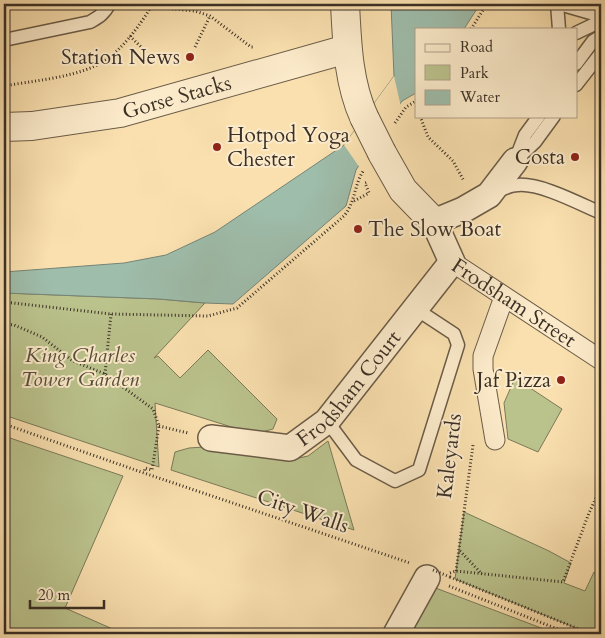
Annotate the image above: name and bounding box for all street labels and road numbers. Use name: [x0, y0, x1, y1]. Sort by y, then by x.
street label: Gorse Stacks: [119, 68, 235, 127]
street label: Frodsham Street: [446, 251, 582, 355]
street label: Frodsham Court: [291, 324, 408, 454]
street label: Kaleyards: [430, 412, 469, 500]
street label: City Walls: [253, 482, 353, 541]

